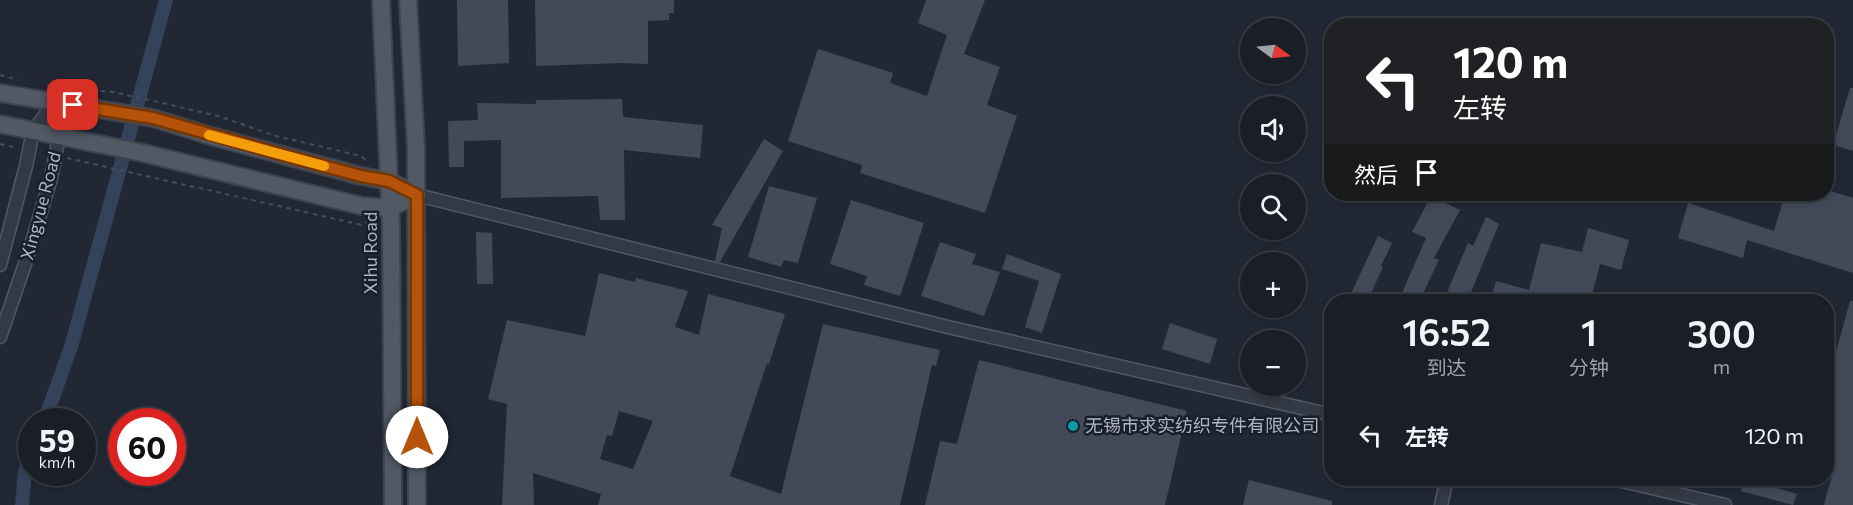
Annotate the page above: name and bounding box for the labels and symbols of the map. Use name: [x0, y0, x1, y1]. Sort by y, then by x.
north arrow: [1240, 18, 1306, 84]
pin: [47, 79, 98, 130]
street label: Xingyue Road: [15, 149, 65, 262]
street label: Xihu Road: [359, 212, 381, 294]
position arrow: [385, 405, 449, 469]
speed limit sign: 60: [108, 408, 186, 486]
place label: 无锡市求实纺织专件有限公司: [1085, 414, 1319, 436]
marker: 无锡市求实纺织专件有限公司: [1066, 419, 1080, 433]

